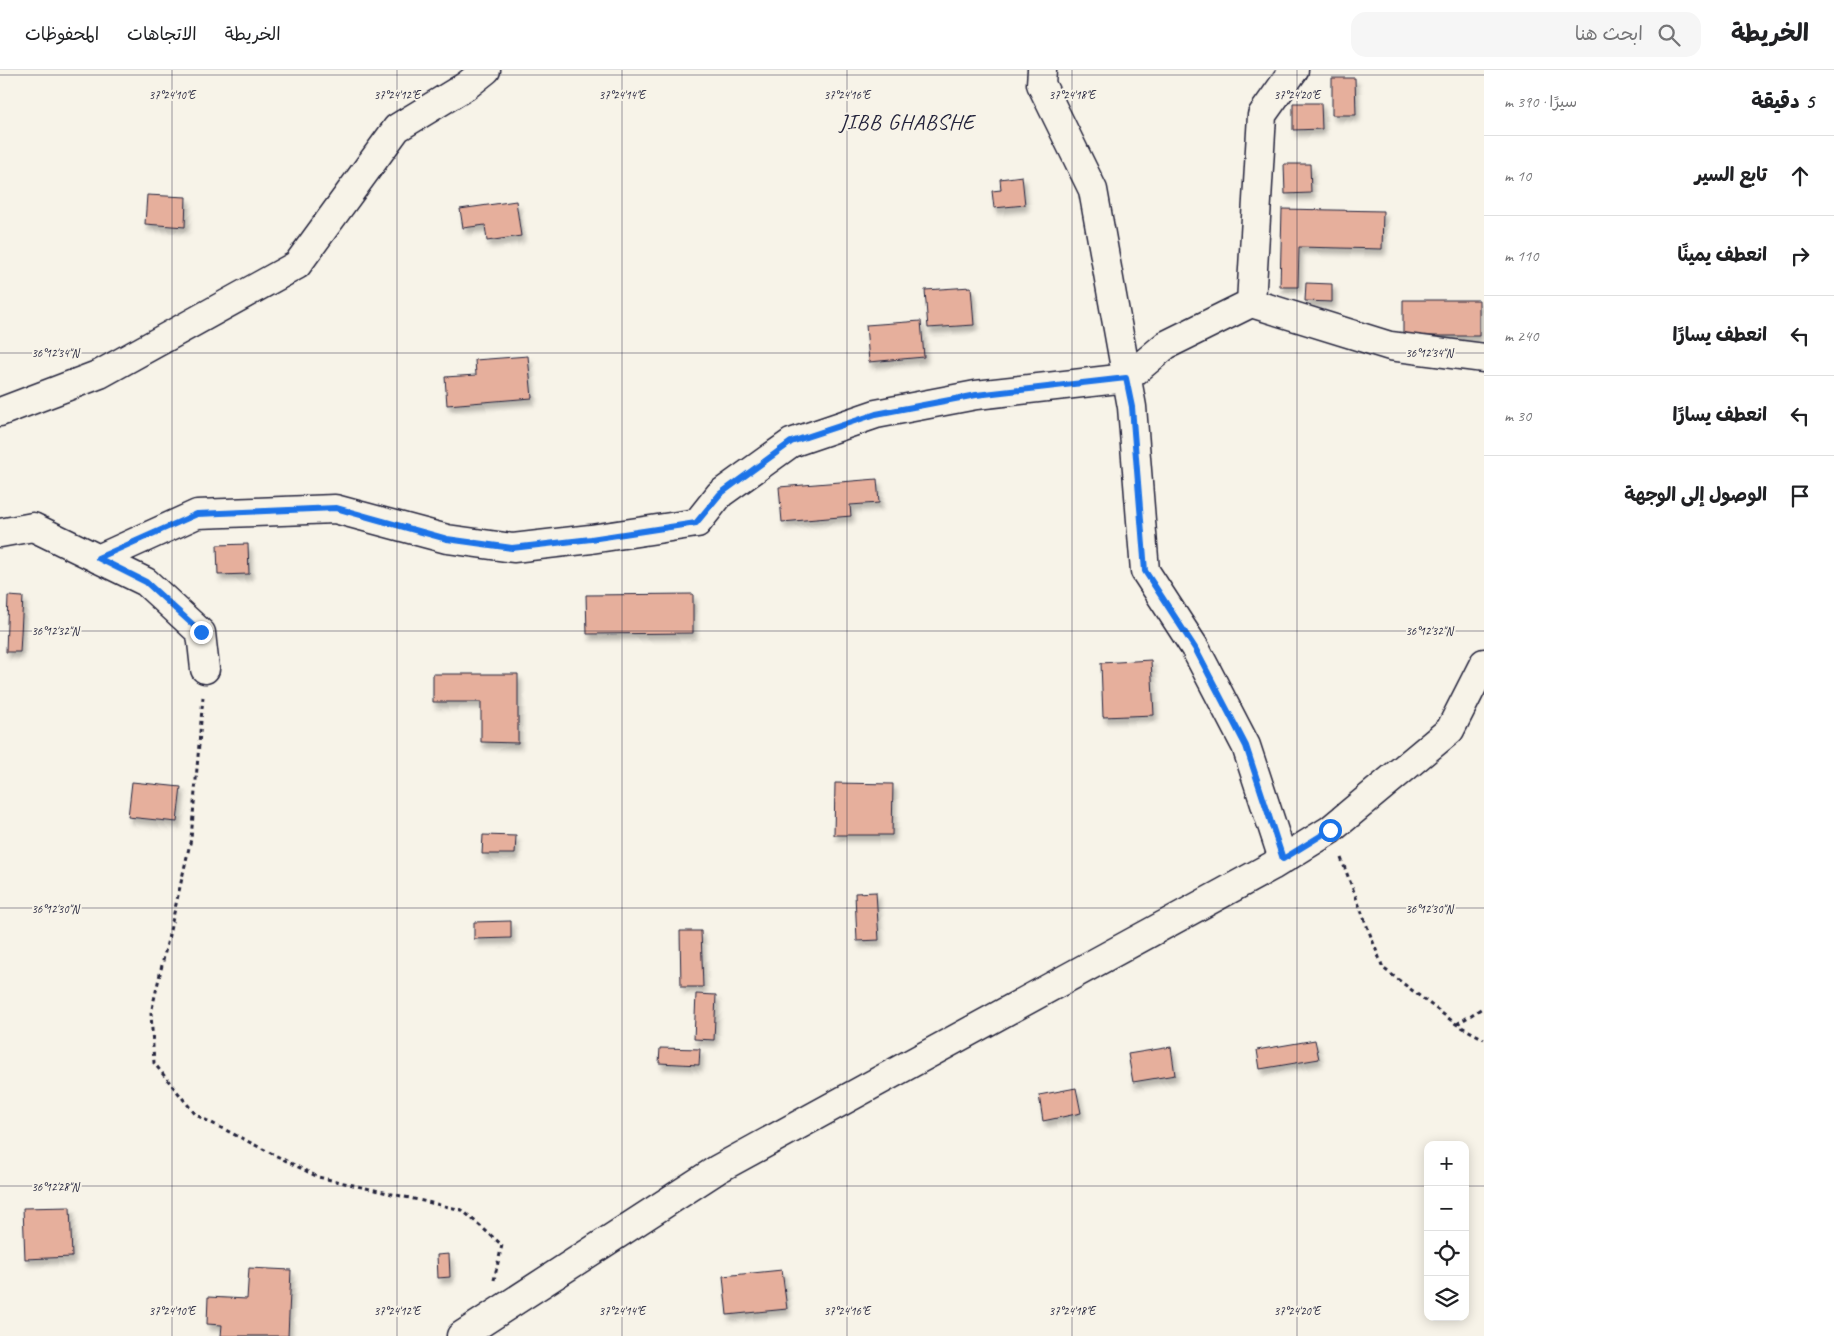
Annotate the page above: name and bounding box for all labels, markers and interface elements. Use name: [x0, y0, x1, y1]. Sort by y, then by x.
search box: [1351, 12, 1701, 57]
text: الخريطة: [1731, 18, 1809, 48]
icon: search: [1655, 21, 1683, 49]
text: ابحث هنا: [1575, 22, 1643, 46]
text: المحفوظات: [25, 23, 99, 45]
text: الاتجاهات: [127, 23, 197, 45]
text: الخريطة: [225, 23, 281, 45]
text: 37°24'10"E: [149, 87, 197, 103]
text: 37°24'12"E: [374, 87, 422, 103]
text: 37°24'14"E: [599, 87, 647, 103]
text: 37°24'16"E: [824, 87, 872, 103]
text: 37°24'18"E: [1049, 87, 1097, 103]
text: 37°24'20"E: [1274, 87, 1322, 103]
text: 5 دقيقة: [1751, 88, 1814, 114]
text: سيرًا · 390 m: [1504, 92, 1577, 112]
district label: JIBB GHABSHE: [838, 108, 977, 136]
icon: ahead: [1786, 162, 1814, 190]
text: تابع السير: [1695, 163, 1767, 187]
text: 10 m: [1504, 166, 1531, 186]
icon: right: [1786, 242, 1814, 270]
text: انعطف يمينًا: [1678, 243, 1767, 267]
text: 110 m: [1504, 246, 1538, 266]
icon: left: [1786, 322, 1814, 350]
text: انعطف يسارًا: [1673, 323, 1767, 347]
text: 240 m: [1504, 326, 1538, 346]
text: 36°12'34"N: [31, 345, 80, 361]
text: 36°12'34"N: [1405, 345, 1454, 361]
icon: left: [1786, 402, 1814, 430]
text: انعطف يسارًا: [1673, 403, 1767, 427]
text: 30 m: [1504, 406, 1531, 426]
icon: arrive: [1786, 482, 1814, 510]
text: الوصول إلى الوجهة: [1624, 483, 1767, 507]
route end: [190, 621, 213, 644]
text: 36°12'32"N: [31, 623, 80, 639]
text: 36°12'32"N: [1405, 623, 1454, 639]
route start: [1319, 819, 1342, 842]
text: 36°12'30"N: [31, 901, 80, 917]
text: 36°12'30"N: [1405, 901, 1454, 917]
map controls: [1424, 1141, 1469, 1321]
button: +: [1424, 1141, 1469, 1186]
text: 36°12'28"N: [31, 1179, 80, 1195]
button: −: [1424, 1186, 1469, 1231]
button: locate: [1424, 1231, 1469, 1276]
button: layers: [1424, 1276, 1469, 1321]
text: 37°24'10"E: [149, 1303, 197, 1319]
text: 37°24'12"E: [374, 1303, 422, 1319]
text: 37°24'14"E: [599, 1303, 647, 1319]
text: 37°24'16"E: [824, 1303, 872, 1319]
text: 37°24'18"E: [1049, 1303, 1097, 1319]
text: 37°24'20"E: [1274, 1303, 1322, 1319]

